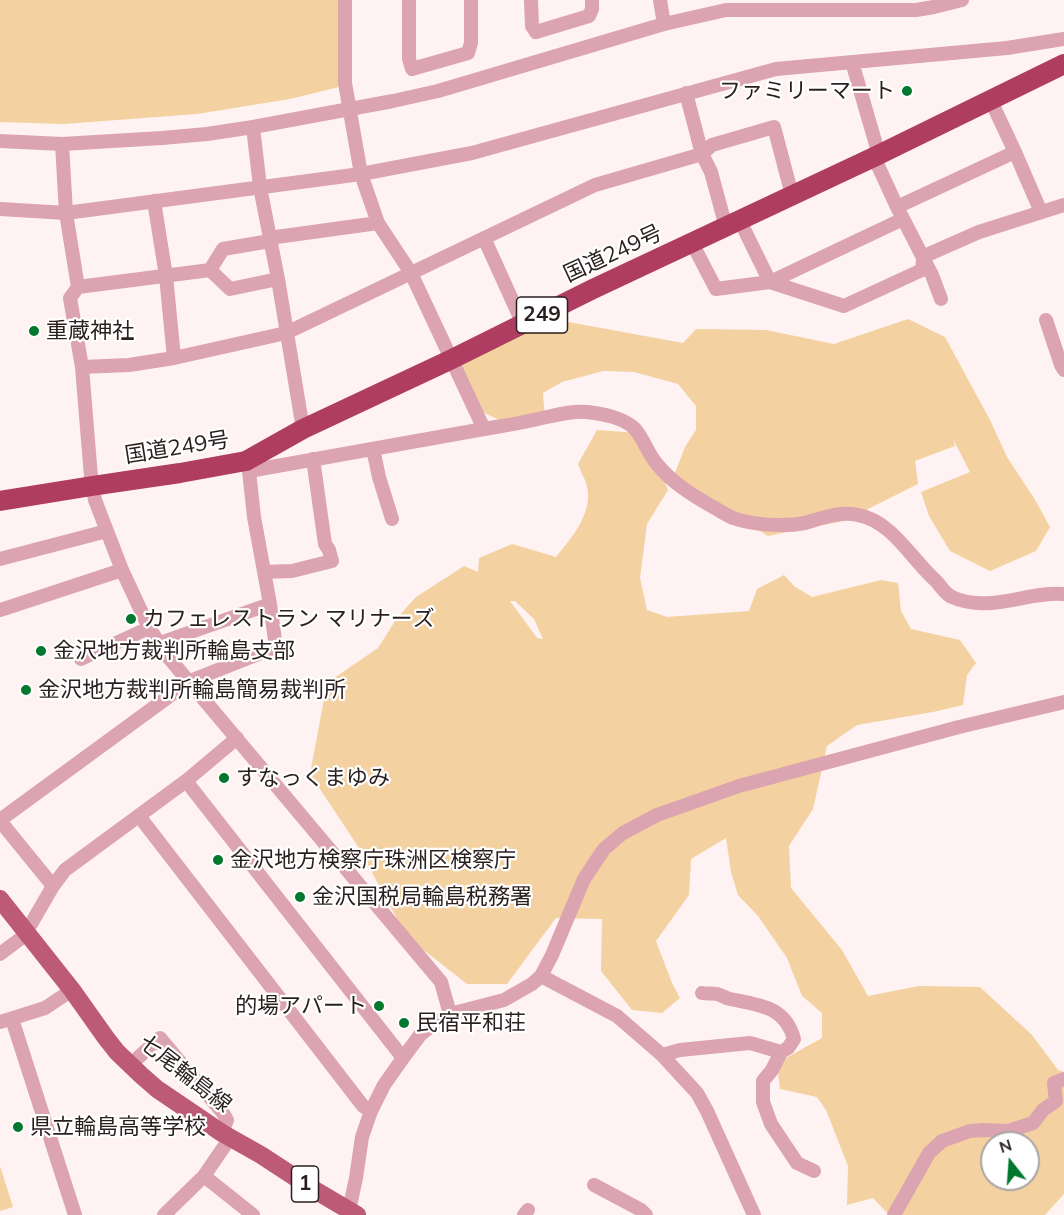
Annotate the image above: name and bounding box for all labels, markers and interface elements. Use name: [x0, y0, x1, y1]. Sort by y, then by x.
place label: ファミリーマート: [719, 78, 895, 104]
marker: ファミリーマート: [900, 84, 914, 98]
street label: 国道249号: [560, 220, 666, 288]
road number: 249: [516, 297, 568, 333]
place label: 重蔵神社: [46, 318, 134, 344]
marker: 重蔵神社: [27, 324, 41, 338]
street label: 国道249号: [123, 427, 231, 469]
place label: カフェレストラン マリナーズ: [143, 606, 435, 632]
marker: カフェレストラン マリナーズ: [124, 612, 138, 626]
place label: 金沢地方裁判所輪島支部: [53, 638, 295, 664]
marker: 金沢地方裁判所輪島支部: [34, 644, 48, 658]
place label: 金沢地方裁判所輪島簡易裁判所: [38, 677, 346, 703]
marker: 金沢地方裁判所輪島簡易裁判所: [19, 683, 33, 697]
place label: すなっくまゆみ: [236, 765, 390, 791]
marker: すなっくまゆみ: [217, 771, 231, 785]
place label: 金沢地方検察庁珠洲区検察庁: [230, 847, 516, 873]
marker: 金沢地方検察庁珠洲区検察庁: [211, 853, 225, 867]
place label: 金沢国税局輪島税務署: [312, 884, 532, 910]
marker: 金沢国税局輪島税務署: [293, 890, 307, 904]
place label: 的場アパート: [235, 993, 367, 1019]
marker: 的場アパート: [372, 999, 386, 1013]
place label: 民宿平和荘: [416, 1010, 526, 1036]
marker: 民宿平和荘: [397, 1016, 411, 1030]
street label: 七尾輪島線: [134, 1030, 236, 1118]
place label: 県立輪島高等学校: [30, 1114, 206, 1140]
marker: 県立輪島高等学校: [11, 1120, 25, 1134]
north arrow: [980, 1131, 1040, 1191]
text: N: [997, 1134, 1014, 1157]
road number: 1: [292, 1166, 318, 1202]

